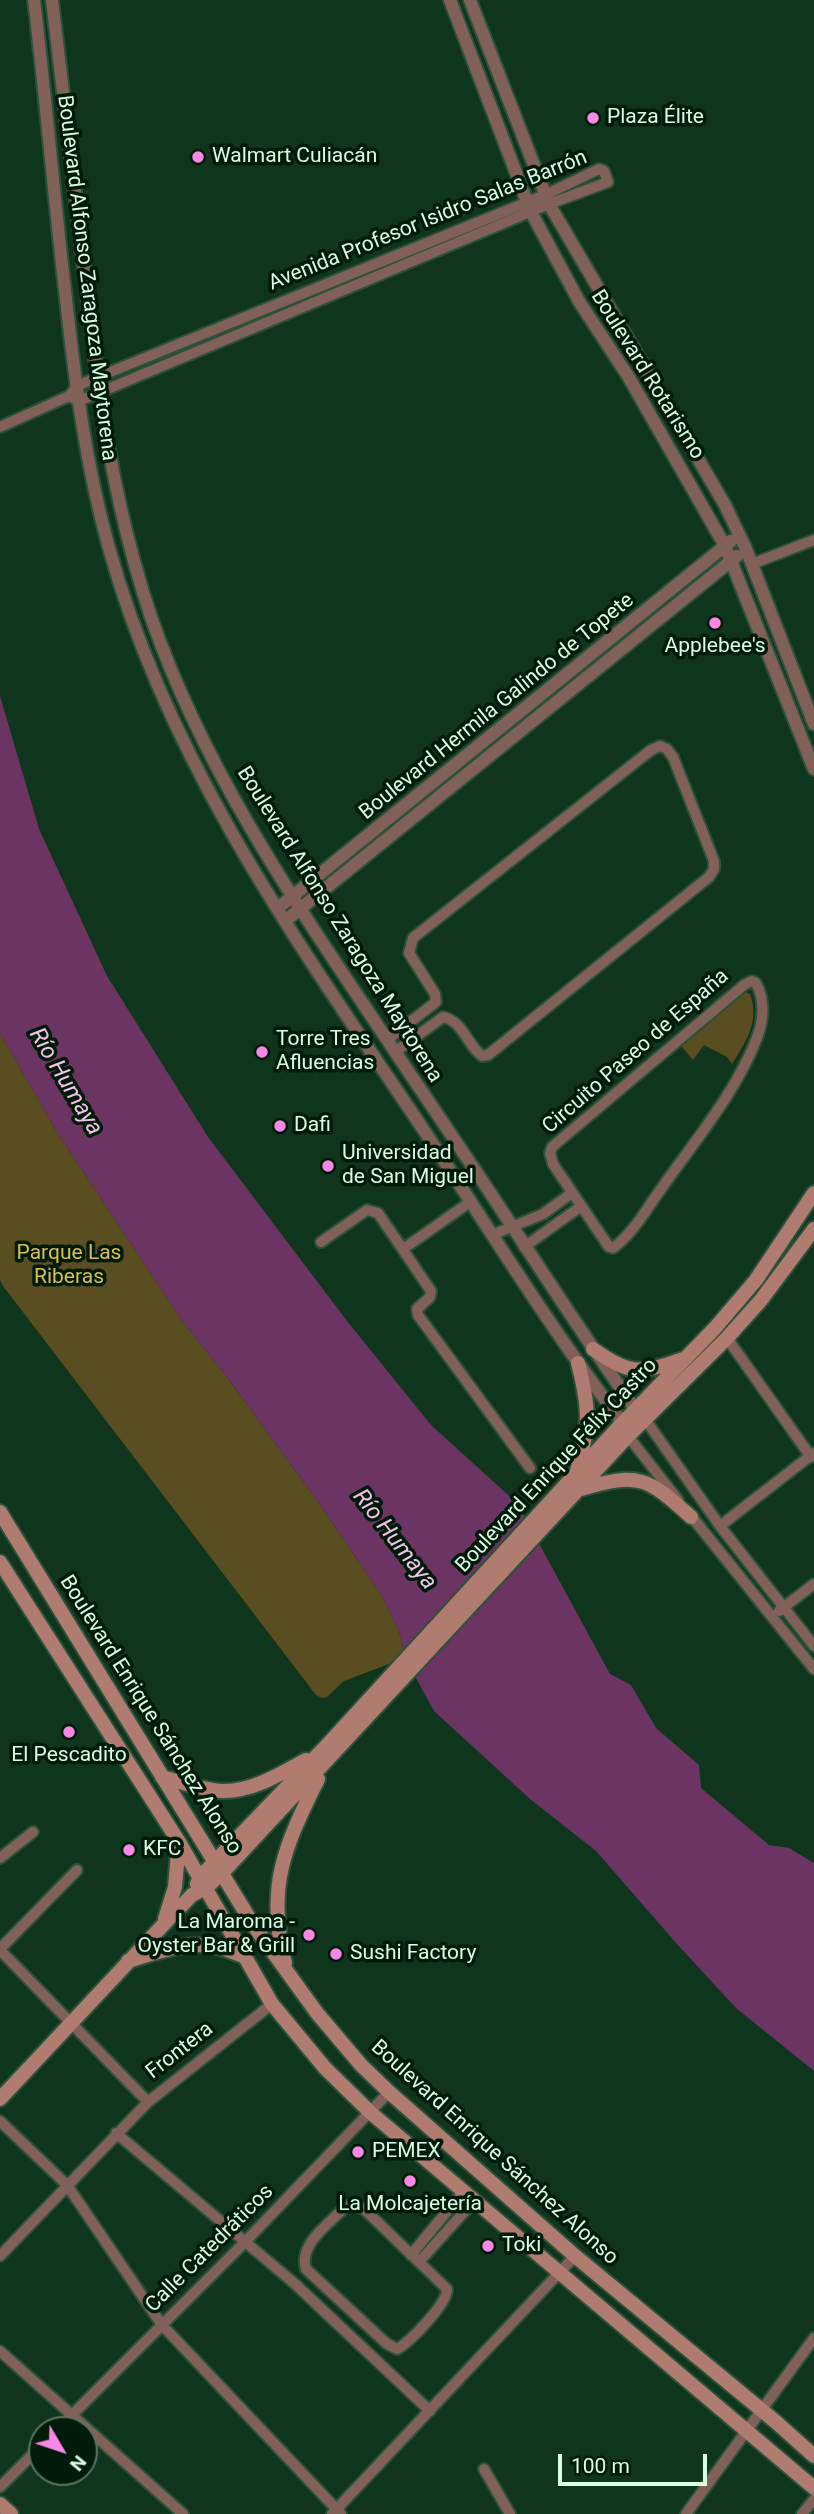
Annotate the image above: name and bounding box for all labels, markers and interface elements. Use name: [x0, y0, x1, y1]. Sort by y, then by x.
street label: Boulevard Alfonso Zaragoza Maytorena: [51, 94, 121, 462]
place label: Plaza Élite: [607, 105, 704, 131]
marker: Plaza Élite: [585, 110, 601, 126]
place label: Walmart Culiacán: [212, 144, 377, 170]
street label: Avenida Profesor Isidro Salas Barrón: [265, 145, 591, 297]
marker: Walmart Culiacán: [190, 149, 206, 165]
street label: Boulevard Rotarismo: [585, 286, 709, 464]
street label: Boulevard Hermila Galindo de Topete: [355, 588, 639, 826]
marker: Applebee's: [707, 615, 723, 631]
place label: Applebee's: [664, 634, 766, 660]
street label: Boulevard Alfonso Zaragoza Maytorena: [231, 762, 447, 1088]
street label: Circuito Paseo de España: [538, 964, 734, 1140]
water label: Río Humaya: [22, 1023, 108, 1141]
place label: Torre Tres Afluencias: [276, 1027, 374, 1077]
marker: Torre Tres Afluencias: [254, 1044, 270, 1060]
place label: Dafi: [294, 1113, 331, 1139]
marker: Dafi: [272, 1118, 288, 1134]
place label: Universidad de San Miguel: [342, 1141, 474, 1191]
marker: Universidad de San Miguel: [320, 1158, 336, 1174]
park label: Parque Las Riberas: [17, 1241, 121, 1291]
street label: Boulevard Enrique Félix Castro: [451, 1354, 663, 1578]
water label: Río Humaya: [346, 1484, 442, 1596]
street label: Boulevard Enrique Sánchez Alonso: [54, 1571, 246, 1859]
marker: El Pescadito: [61, 1724, 77, 1740]
place label: El Pescadito: [11, 1743, 127, 1769]
place label: KFC: [143, 1837, 181, 1863]
marker: KFC: [121, 1842, 137, 1858]
place label: La Maroma - Oyster Bar & Grill: [138, 1910, 295, 1960]
marker: La Maroma - Oyster Bar & Grill: [301, 1927, 317, 1943]
place label: Sushi Factory: [350, 1941, 476, 1967]
marker: Sushi Factory: [328, 1946, 344, 1962]
street label: Frontera: [142, 2017, 218, 2085]
street label: Boulevard Enrique Sánchez Alonso: [365, 2035, 623, 2271]
place label: PEMEX: [372, 2139, 441, 2165]
marker: PEMEX: [350, 2144, 366, 2160]
marker: La Molcajetería: [402, 2173, 418, 2189]
street label: Calle Catedráticos: [141, 2180, 279, 2318]
place label: La Molcajetería: [338, 2192, 482, 2218]
place label: Toki: [502, 2233, 541, 2259]
marker: Toki: [480, 2238, 496, 2254]
north arrow: [28, 2416, 98, 2486]
scale bar: [562, 2440, 711, 2484]
text: N: [65, 2451, 91, 2476]
text: 100 m: [571, 2454, 630, 2478]

